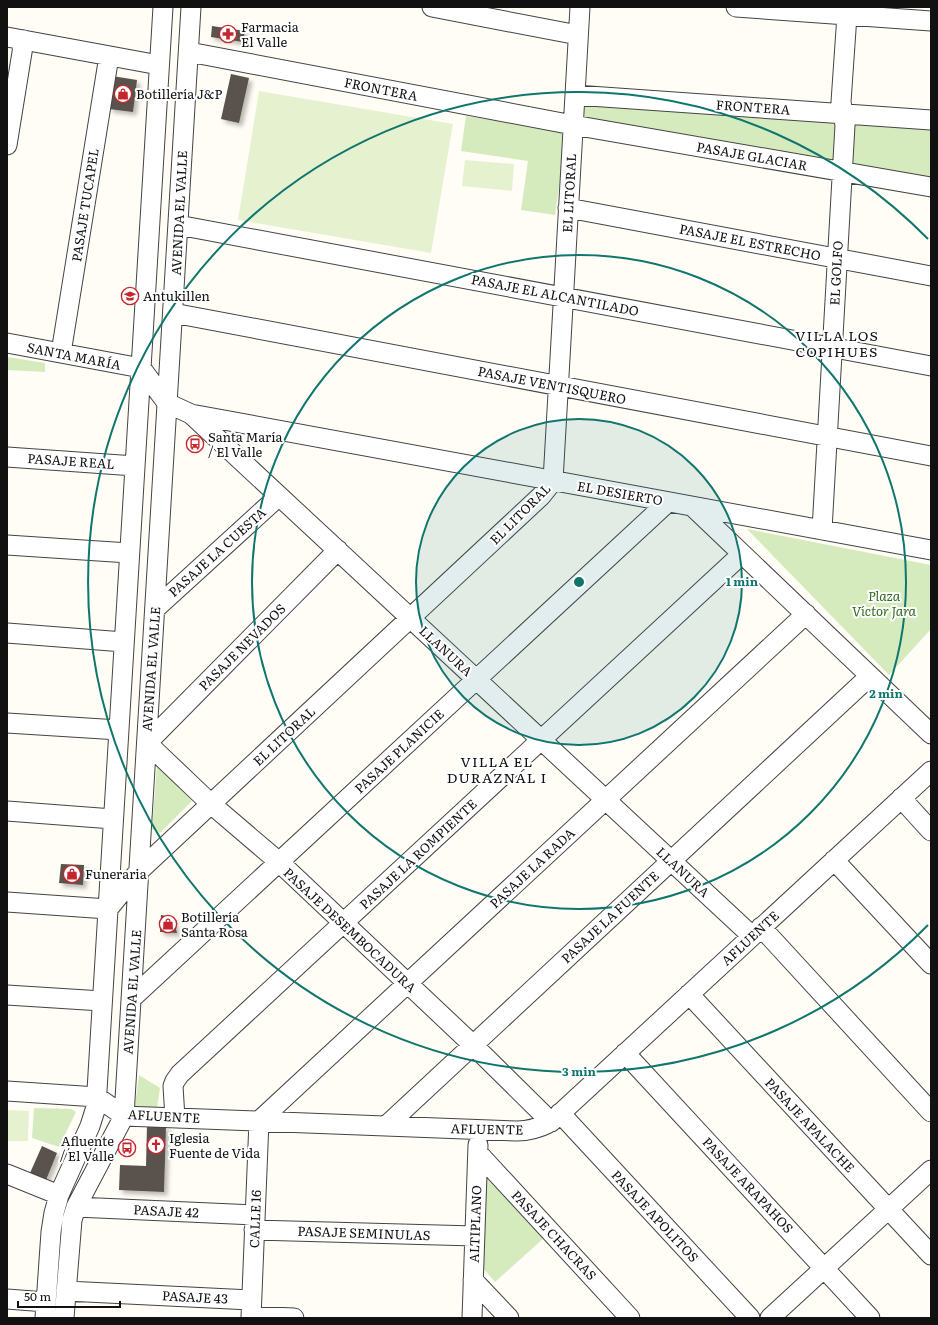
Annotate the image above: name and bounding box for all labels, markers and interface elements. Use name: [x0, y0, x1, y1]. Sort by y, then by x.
place label: Farmacia El Valle: [241, 17, 299, 51]
pharmacy icon: Farmacia El Valle: [218, 24, 238, 44]
street label: FRONTERA: [343, 72, 420, 105]
shop icon: Botillería J&P: [113, 84, 133, 104]
place label: Botillería J&P: [136, 84, 222, 103]
street label: FRONTERA: [715, 94, 791, 119]
street label: PASAJE GLACIAR: [695, 136, 810, 175]
street label: PASAJE TUCAPEL: [66, 147, 103, 263]
street label: AVENIDA EL VALLE: [166, 150, 191, 276]
street label: EL LITORAL: [557, 153, 580, 233]
street label: PASAJE EL ESTRECHO: [678, 218, 823, 265]
street label: EL GOLFO: [824, 240, 847, 306]
street label: PASAJE EL ALCANTILADO: [470, 269, 641, 320]
school or university icon: Antukillen: [120, 286, 140, 306]
place label: Antukillen: [143, 286, 210, 305]
district label: VILLA LOS COPIHUES: [795, 325, 879, 361]
street label: SANTA MARÍA: [26, 337, 123, 374]
street label: PASAJE VENTISQUERO: [476, 361, 628, 408]
place label: Santa María / El Valle: [208, 427, 283, 461]
bus stop icon: Santa María / El Valle: [185, 434, 205, 454]
street label: PASAJE REAL: [27, 448, 115, 473]
street label: EL DESIERTO: [576, 476, 664, 509]
street label: EL LITORAL: [485, 479, 554, 548]
street label: PASAJE LA CUESTA: [164, 502, 270, 601]
text: 1 min: [726, 572, 759, 590]
centre of rings: [572, 575, 586, 589]
park label: Plaza Víctor Jara: [852, 586, 917, 620]
street label: PASAJE NEVADOS: [194, 599, 290, 694]
street label: AVENIDA EL VALLE: [137, 606, 164, 732]
street label: LLANURA: [416, 621, 477, 681]
text: 2 min: [869, 684, 903, 702]
street label: EL LITORAL: [248, 702, 319, 770]
street label: PASAJE PLANICIE: [350, 704, 448, 797]
district label: VILLA EL DURAZNAL I: [447, 751, 547, 787]
street label: PASAJE LA ROMPIENTE: [355, 794, 480, 913]
street label: PASAJE LA RADA: [485, 823, 579, 912]
street label: LLANURA: [653, 842, 714, 902]
street label: PASAJE DESEMBOCADURA: [280, 863, 421, 997]
shop icon: Funeraria: [62, 864, 82, 884]
place label: Funeraria: [85, 864, 147, 883]
street label: PASAJE LA FUENTE: [556, 866, 663, 967]
street label: AFLUENTE: [717, 906, 783, 969]
place label: Botillería Santa Rosa: [181, 907, 248, 941]
shop icon: Botillería Santa Rosa: [158, 914, 178, 934]
street label: AVENIDA EL VALLE: [118, 929, 145, 1055]
text: 3 min: [562, 1062, 597, 1080]
street label: PASAJE APALACHE: [761, 1073, 860, 1176]
street label: AFLUENTE: [127, 1104, 201, 1127]
street label: AFLUENTE: [450, 1118, 524, 1139]
place label: Iglesia Fuente de Vida: [169, 1128, 260, 1162]
place label: Afluente / El Valle: [60, 1131, 114, 1165]
street label: PASAJE ARAPAHOS: [699, 1132, 798, 1237]
church icon: Iglesia Fuente de Vida: [146, 1135, 166, 1155]
bus stop icon: Afluente / El Valle: [117, 1138, 137, 1158]
street label: PASAJE APOLITOS: [608, 1165, 703, 1266]
street label: ALTIPLANO: [464, 1185, 485, 1263]
street label: PASAJE CHACRAS: [508, 1185, 601, 1284]
street label: CALLE 16: [244, 1190, 265, 1248]
street label: PASAJE 42: [133, 1199, 200, 1222]
street label: PASAJE SEMINULAS: [297, 1221, 431, 1244]
scale bar: [18, 1283, 120, 1309]
street label: PASAJE 43: [162, 1285, 228, 1308]
text: 50 m: [24, 1287, 51, 1305]

